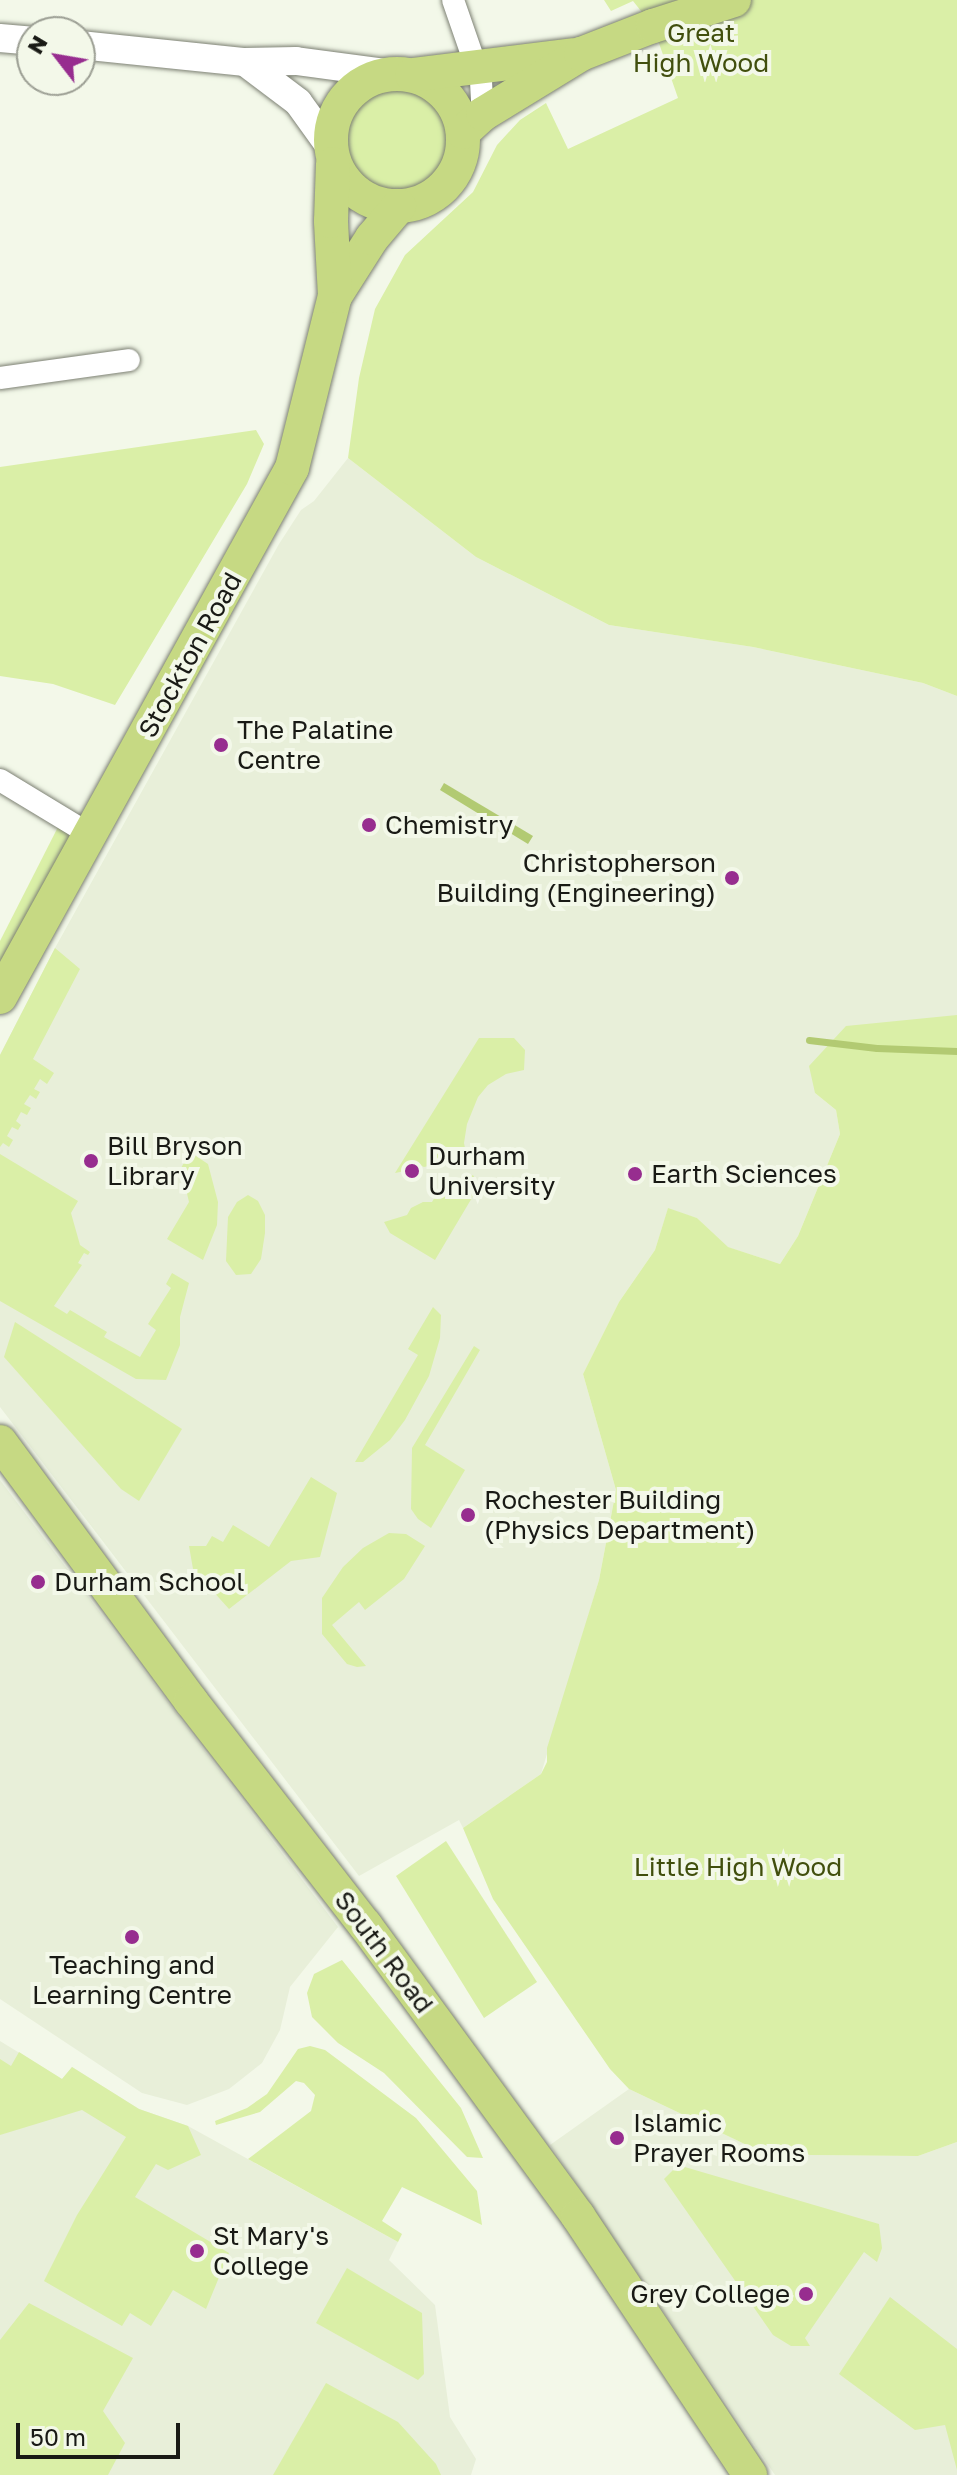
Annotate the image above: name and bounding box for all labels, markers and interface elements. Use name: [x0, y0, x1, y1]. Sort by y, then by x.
north arrow: [16, 16, 96, 96]
park label: Great High Wood: [633, 17, 769, 78]
text: N: [21, 30, 53, 59]
street label: Stockton Road: [132, 567, 248, 743]
place label: The Palatine Centre: [237, 714, 393, 776]
marker: The Palatine Centre: [212, 736, 230, 754]
place label: Chemistry: [385, 809, 513, 841]
marker: Chemistry: [360, 816, 378, 834]
place label: Christopherson Building (Engineering): [437, 847, 716, 908]
marker: Christopherson Building (Engineering): [723, 869, 741, 887]
place label: Bill Bryson Library: [107, 1130, 243, 1192]
place label: Durham University: [428, 1140, 555, 1202]
marker: Bill Bryson Library: [82, 1152, 100, 1170]
place label: Earth Sciences: [651, 1158, 837, 1190]
marker: Durham University: [403, 1162, 421, 1180]
marker: Earth Sciences: [626, 1165, 644, 1183]
place label: Rochester Building (Physics Department): [484, 1484, 755, 1546]
marker: Rochester Building (Physics Department): [459, 1506, 477, 1524]
place label: Durham School: [54, 1566, 245, 1598]
marker: Durham School: [29, 1573, 47, 1591]
park label: Little High Wood: [634, 1851, 842, 1883]
street label: South Road: [328, 1885, 440, 2019]
marker: Teaching and Learning Centre: [123, 1928, 141, 1946]
place label: Teaching and Learning Centre: [32, 1949, 232, 2010]
place label: Islamic Prayer Rooms: [633, 2107, 805, 2168]
marker: Islamic Prayer Rooms: [608, 2129, 626, 2147]
place label: St Mary's College: [213, 2220, 329, 2282]
marker: St Mary's College: [188, 2242, 206, 2260]
place label: Grey College: [630, 2278, 790, 2310]
marker: Grey College: [797, 2285, 815, 2303]
scale bar: [20, 2407, 184, 2457]
text: 50 m: [30, 2422, 86, 2451]

